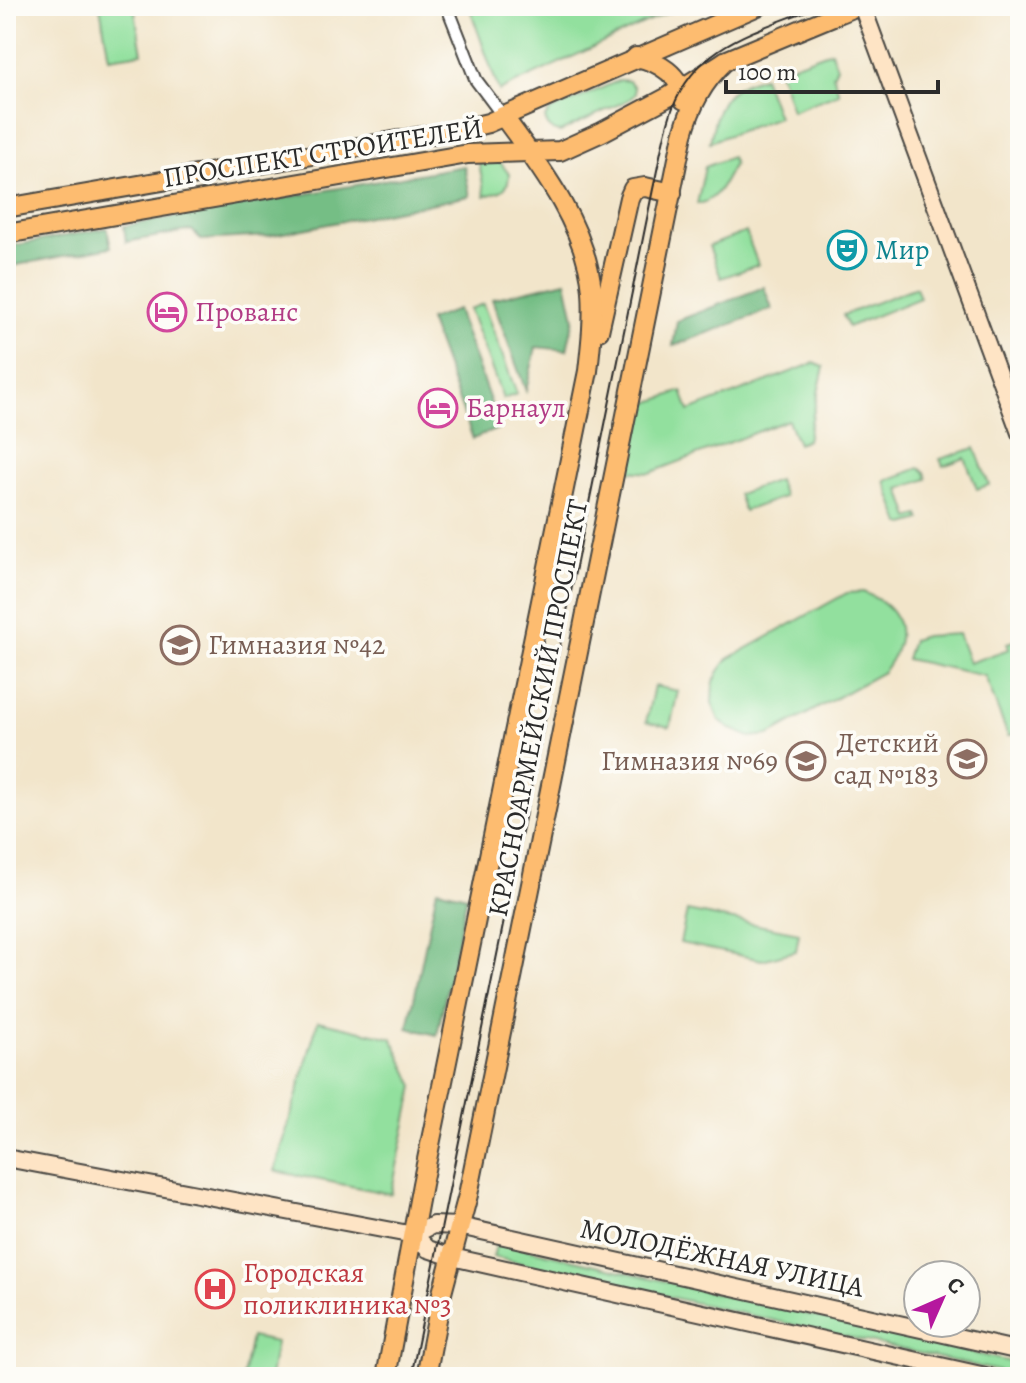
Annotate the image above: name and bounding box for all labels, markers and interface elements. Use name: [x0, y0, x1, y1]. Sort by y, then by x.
scale bar: [726, 44, 938, 94]
text: 100 m: [738, 56, 797, 88]
street label: ПРОСПЕКТ СТРОИТЕЛЕЙ: [160, 109, 486, 197]
theatre icon: Мир: [826, 229, 868, 271]
place label: Мир: [875, 231, 930, 269]
hotel icon: Прованс: [146, 291, 188, 333]
place label: Прованс: [195, 293, 298, 331]
hotel icon: Барнаул: [417, 387, 459, 429]
place label: Барнаул: [466, 389, 566, 427]
street label: КРАСНОАРМЕЙСКИЙ ПРОСПЕКТ: [479, 496, 597, 920]
school or university icon: Гимназия №42: [159, 624, 201, 666]
place label: Гимназия №42: [208, 626, 385, 664]
place label: Детский сад №183: [833, 724, 939, 794]
school or university icon: Детский сад №183: [946, 738, 988, 780]
school or university icon: Гимназия №69: [785, 740, 827, 782]
place label: Гимназия №69: [601, 742, 778, 780]
street label: МОЛОДЁЖНАЯ УЛИЦА: [577, 1209, 868, 1307]
place label: Городская поликлиника №3: [243, 1254, 452, 1324]
north arrow: [902, 1259, 982, 1339]
hospital icon: Городская поликлиника №3: [194, 1268, 236, 1310]
text: С: [940, 1270, 971, 1301]

